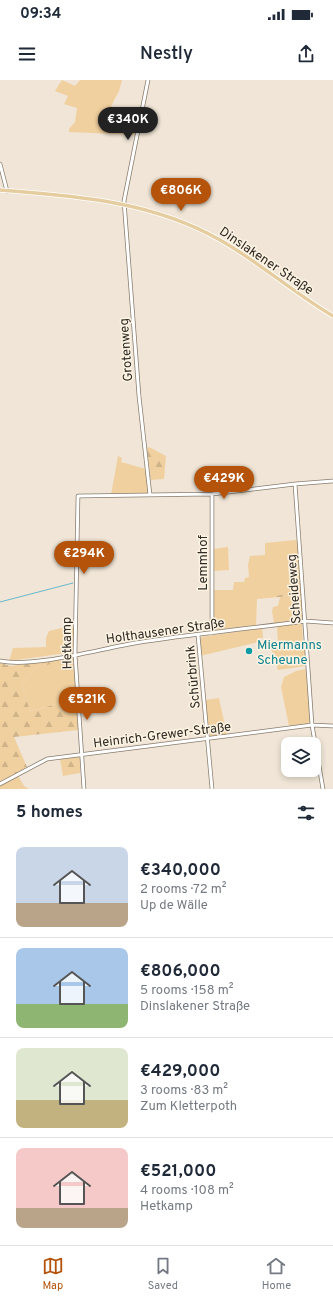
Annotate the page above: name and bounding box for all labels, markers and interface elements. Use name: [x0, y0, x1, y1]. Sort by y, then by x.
text: 09:34: [20, 5, 61, 24]
icon: menu: [16, 43, 38, 65]
text: Nestly: [140, 43, 193, 66]
icon: share: [295, 43, 317, 65]
pin: €340K: [100, 107, 156, 141]
text: €340K: [107, 112, 149, 128]
pin: €806K: [153, 178, 209, 212]
text: €806K: [160, 183, 202, 199]
street label: Dinslakener Straße: [216, 224, 316, 299]
street label: Grotenweg: [117, 318, 137, 382]
pin: €429K: [196, 466, 252, 500]
text: €429K: [203, 471, 245, 487]
street label: Lemmhof: [196, 535, 212, 591]
pin: €294K: [56, 541, 112, 575]
text: €294K: [63, 546, 105, 562]
street label: Scheideweg: [285, 554, 305, 624]
street label: Hetkamp: [60, 616, 76, 669]
street label: Holthausener Straße: [105, 616, 226, 648]
place label: Miermanns Scheune: [257, 638, 322, 669]
street label: Schürbrink: [183, 644, 205, 709]
marker: Miermanns Scheune: [244, 646, 254, 656]
pin: €521K: [59, 687, 115, 721]
text: €521K: [68, 692, 106, 708]
street label: Heinrich-Grewer-Straße: [92, 720, 232, 752]
map controls: [281, 737, 321, 777]
button: layers: [281, 737, 321, 777]
text: 5 homes: [16, 802, 83, 824]
icon: filters: [295, 802, 317, 824]
text: €340,000: [140, 860, 221, 882]
icon: home: [48, 863, 96, 911]
text: 2 rooms · 72 m²: [140, 882, 226, 898]
text: Up de Wälle: [140, 898, 208, 914]
text: €806,000: [140, 961, 221, 983]
icon: home: [48, 964, 96, 1012]
text: 5 rooms · 158 m²: [140, 983, 233, 999]
text: Dinslakener Straße: [140, 999, 250, 1015]
text: €429,000: [140, 1061, 220, 1083]
icon: home: [48, 1064, 96, 1112]
text: 3 rooms · 83 m²: [140, 1083, 228, 1099]
text: Zum Kletterpoth: [140, 1099, 237, 1115]
text: €521,000: [140, 1161, 216, 1183]
icon: home: [48, 1164, 96, 1212]
text: 4 rooms · 108 m²: [140, 1183, 234, 1199]
text: Hetkamp: [140, 1199, 193, 1215]
tab: Map: [42, 1255, 64, 1293]
tab: Saved: [148, 1255, 178, 1293]
tab: Home: [262, 1255, 291, 1293]

